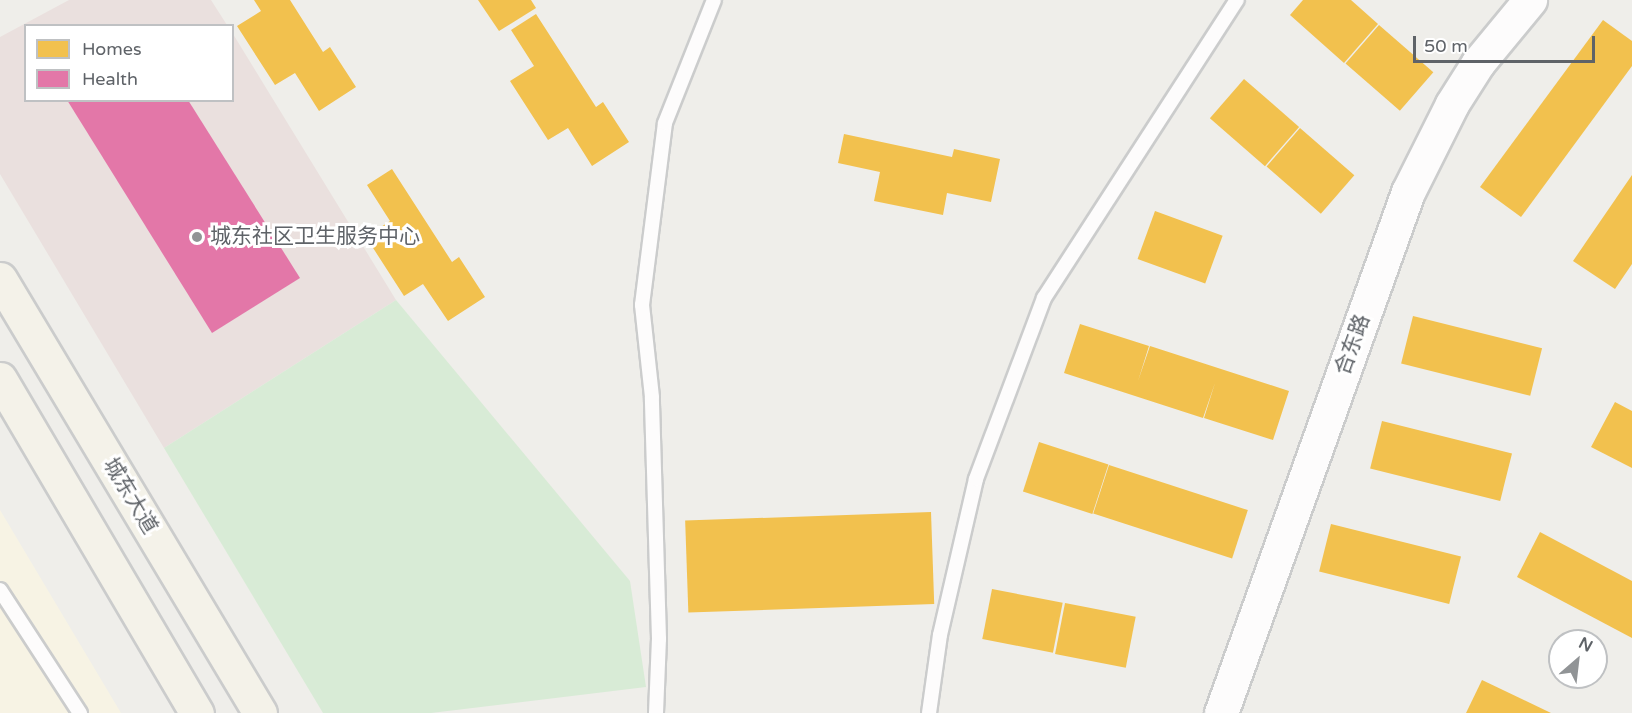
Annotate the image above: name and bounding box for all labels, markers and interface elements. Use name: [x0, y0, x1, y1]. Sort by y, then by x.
legend: [24, 24, 234, 102]
scale bar: [1416, 24, 1598, 62]
text: 50 m: [1424, 35, 1468, 57]
text: Homes: [82, 38, 142, 60]
text: Health: [82, 68, 138, 90]
place label: 城东社区卫生服务中心: [210, 224, 420, 250]
marker: 城东社区卫生服务中心: [188, 228, 206, 246]
street label: 合东路: [1330, 311, 1376, 379]
street label: 城东大道: [98, 454, 162, 538]
north arrow: [1548, 629, 1608, 689]
text: N: [1575, 633, 1596, 657]

